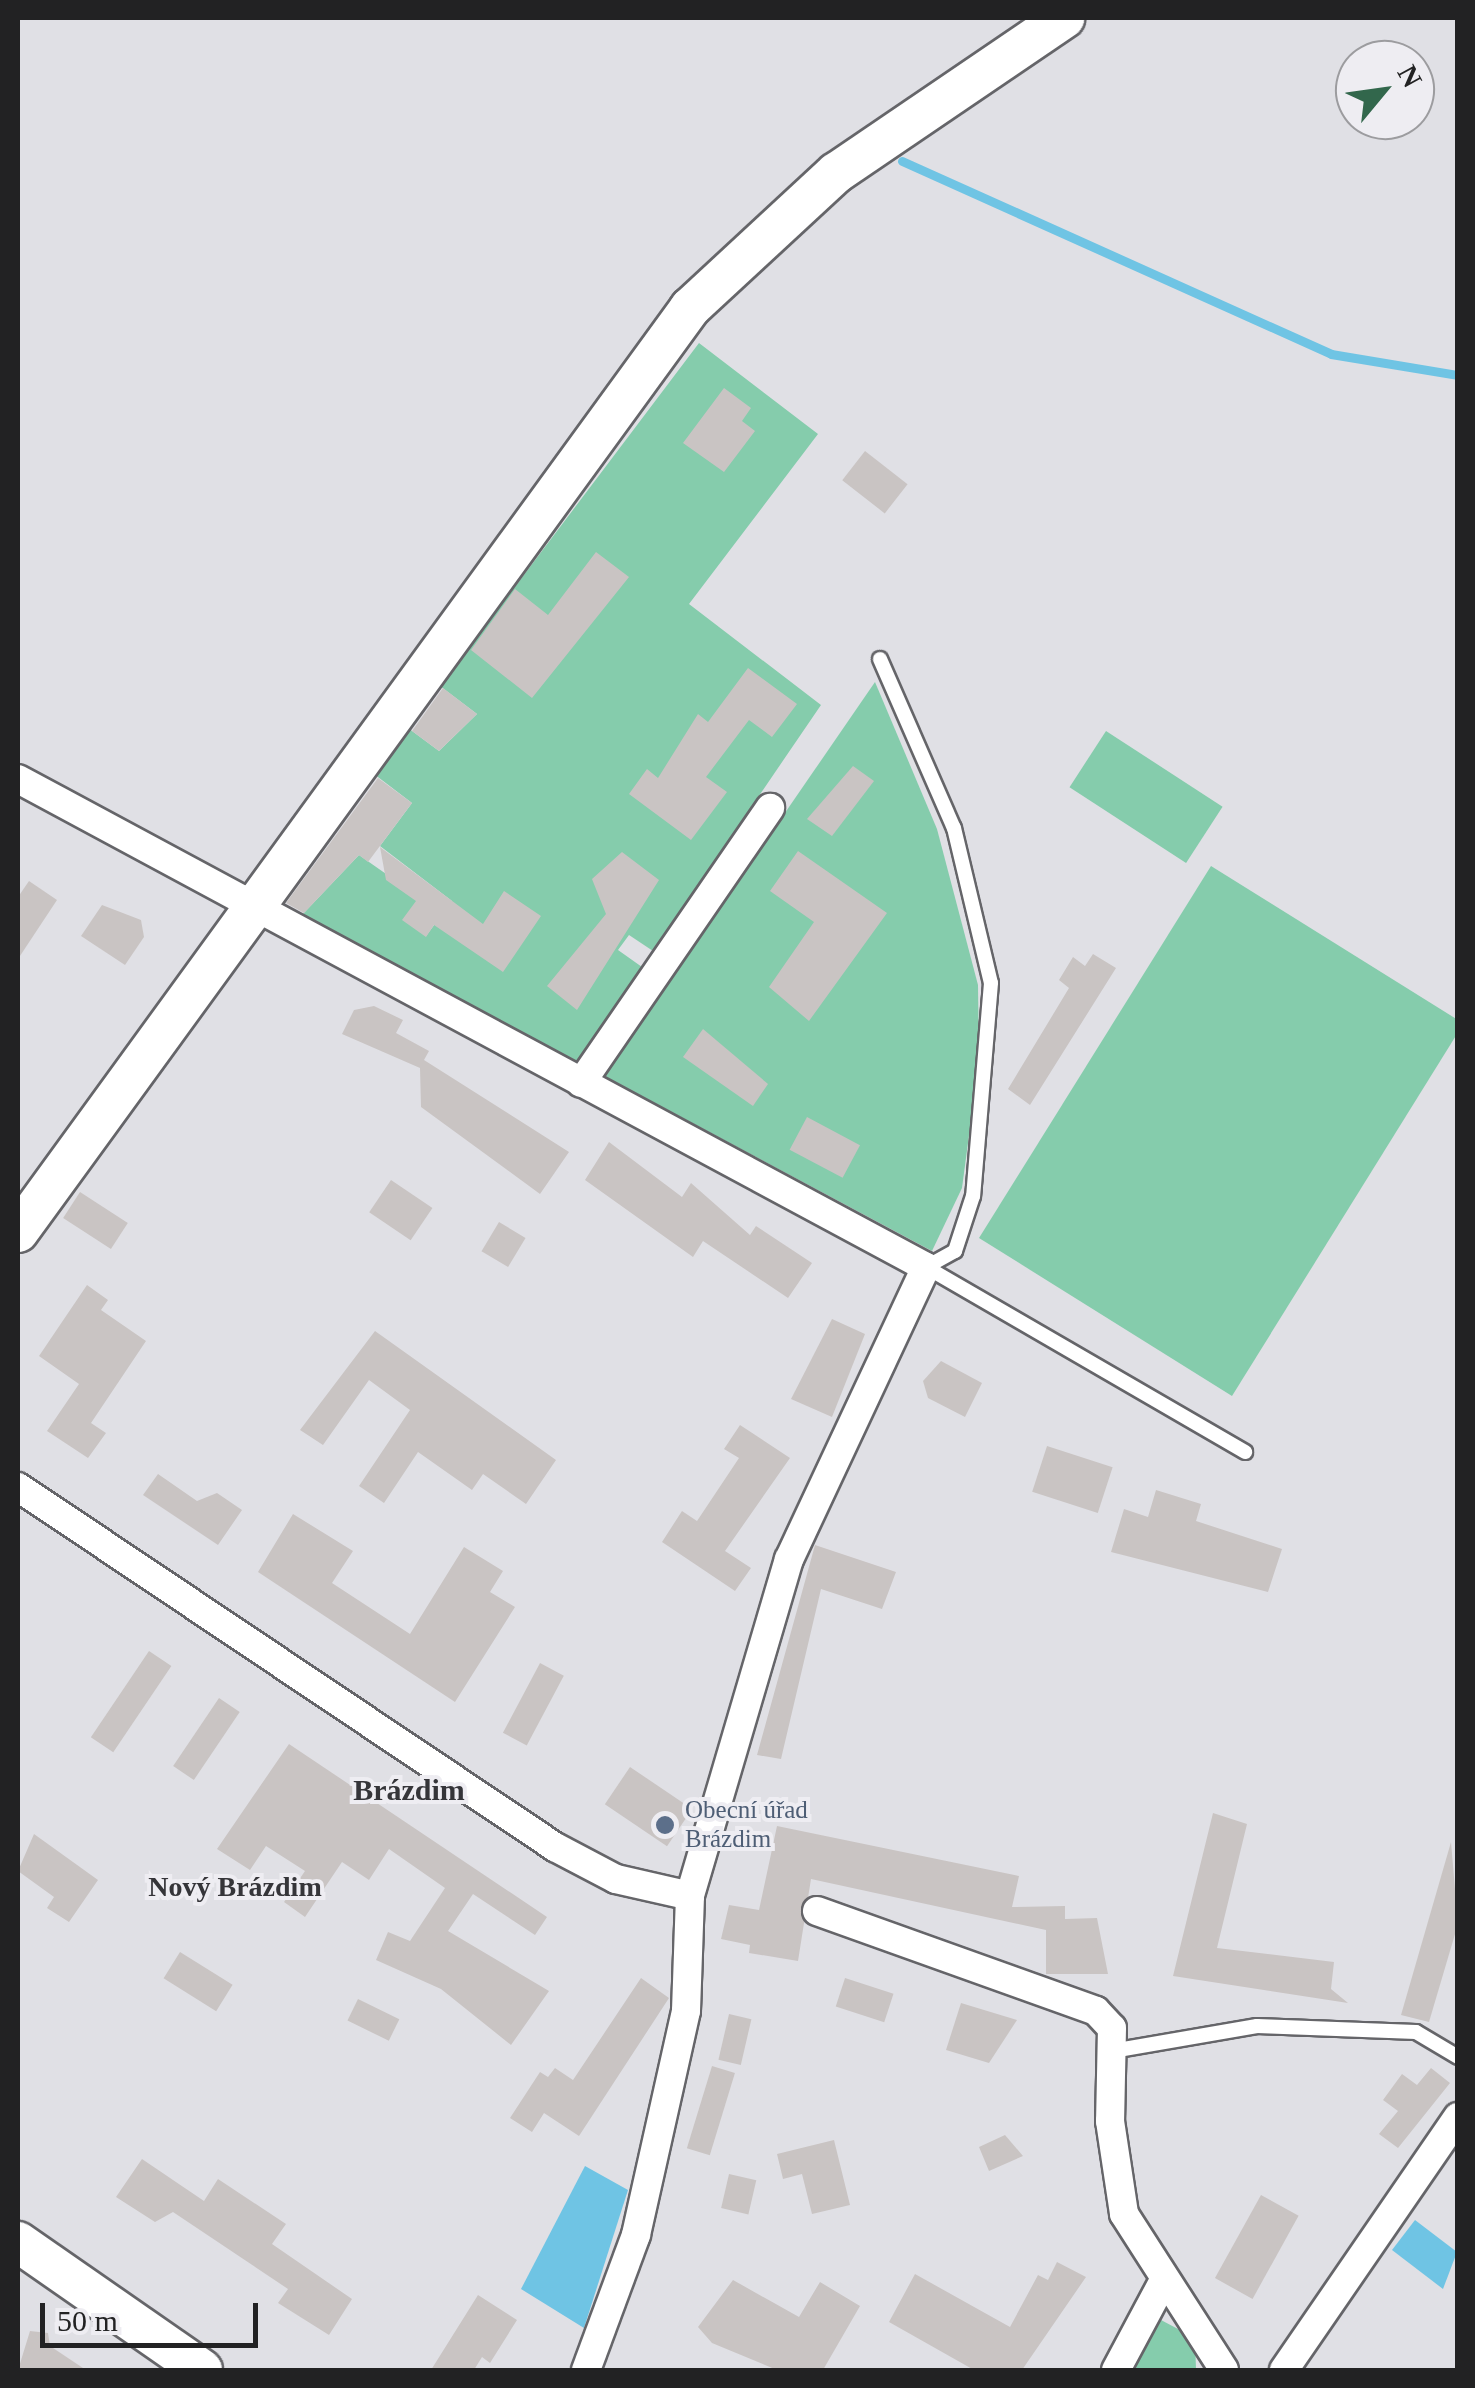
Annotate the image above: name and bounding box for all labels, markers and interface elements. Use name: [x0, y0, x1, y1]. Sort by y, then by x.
north arrow: [1335, 40, 1435, 140]
text: N: [1391, 60, 1428, 93]
district label: Brázdim: [353, 1772, 465, 1808]
place label: Obecní úřad Brázdim: [685, 1796, 808, 1855]
marker: Obecní úřad Brázdim: [654, 1814, 676, 1836]
district label: Nový Brázdim: [148, 1870, 322, 1904]
scale bar: [45, 2283, 262, 2345]
text: 50 m: [57, 2304, 118, 2337]

